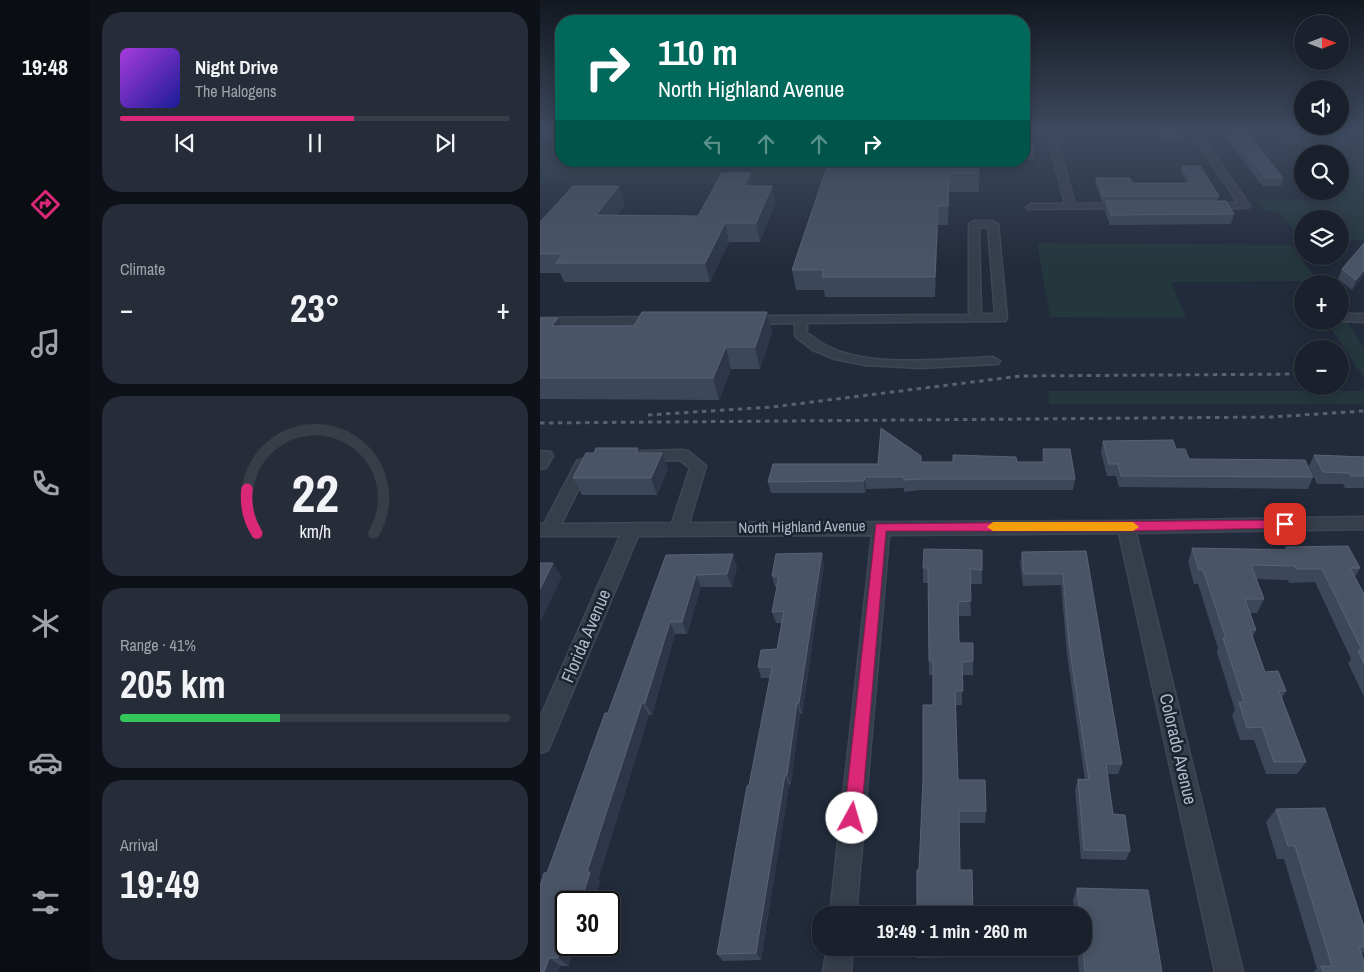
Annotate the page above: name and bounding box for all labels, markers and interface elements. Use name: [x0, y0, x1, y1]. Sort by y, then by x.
north arrow: [1294, 15, 1349, 70]
map controls: [1294, 15, 1349, 395]
text: 110 m: [658, 29, 738, 76]
icon: right: [575, 35, 640, 100]
text: 19:48: [22, 52, 68, 82]
text: Night Drive: [195, 54, 278, 80]
text: North Highland Avenue: [658, 74, 844, 104]
text: The Halogens: [195, 80, 277, 102]
button: sound: [1294, 80, 1349, 135]
icon: previous: [171, 129, 199, 157]
icon: pause: [301, 129, 329, 157]
icon: next: [431, 129, 459, 157]
icon: left: [699, 130, 727, 158]
icon: ahead: [752, 130, 780, 158]
icon: ahead: [805, 130, 833, 158]
icon: right: [858, 130, 886, 158]
button: search: [1294, 145, 1349, 200]
icon: directions: [28, 187, 63, 222]
button: layers: [1294, 210, 1349, 265]
text: Climate: [120, 258, 165, 280]
button: +: [1294, 275, 1349, 330]
text: 23°: [290, 283, 340, 334]
text: −: [120, 290, 133, 328]
text: +: [497, 290, 510, 328]
icon: music: [28, 326, 63, 361]
button: −: [1294, 340, 1349, 395]
text: 22: [291, 458, 339, 528]
icon: phone: [28, 466, 63, 501]
pin: [1264, 503, 1306, 545]
icon: arrive: [1271, 510, 1299, 538]
street label: North Highland Avenue: [738, 515, 866, 538]
text: km/h: [299, 520, 331, 544]
street label: Florida Avenue: [555, 585, 616, 686]
icon: climate: [28, 606, 63, 641]
text: Range · 41%: [120, 634, 196, 656]
text: 205 km: [120, 659, 226, 710]
street label: Colorado Avenue: [1154, 691, 1203, 807]
icon: car: [28, 745, 63, 780]
position arrow: [825, 791, 877, 843]
text: Arrival: [120, 834, 158, 856]
text: 19:49: [120, 859, 200, 910]
icon: filters: [28, 885, 63, 920]
speed limit sign: 30: [555, 891, 620, 956]
text: 19:49 · 1 min · 260 m: [877, 918, 1027, 944]

